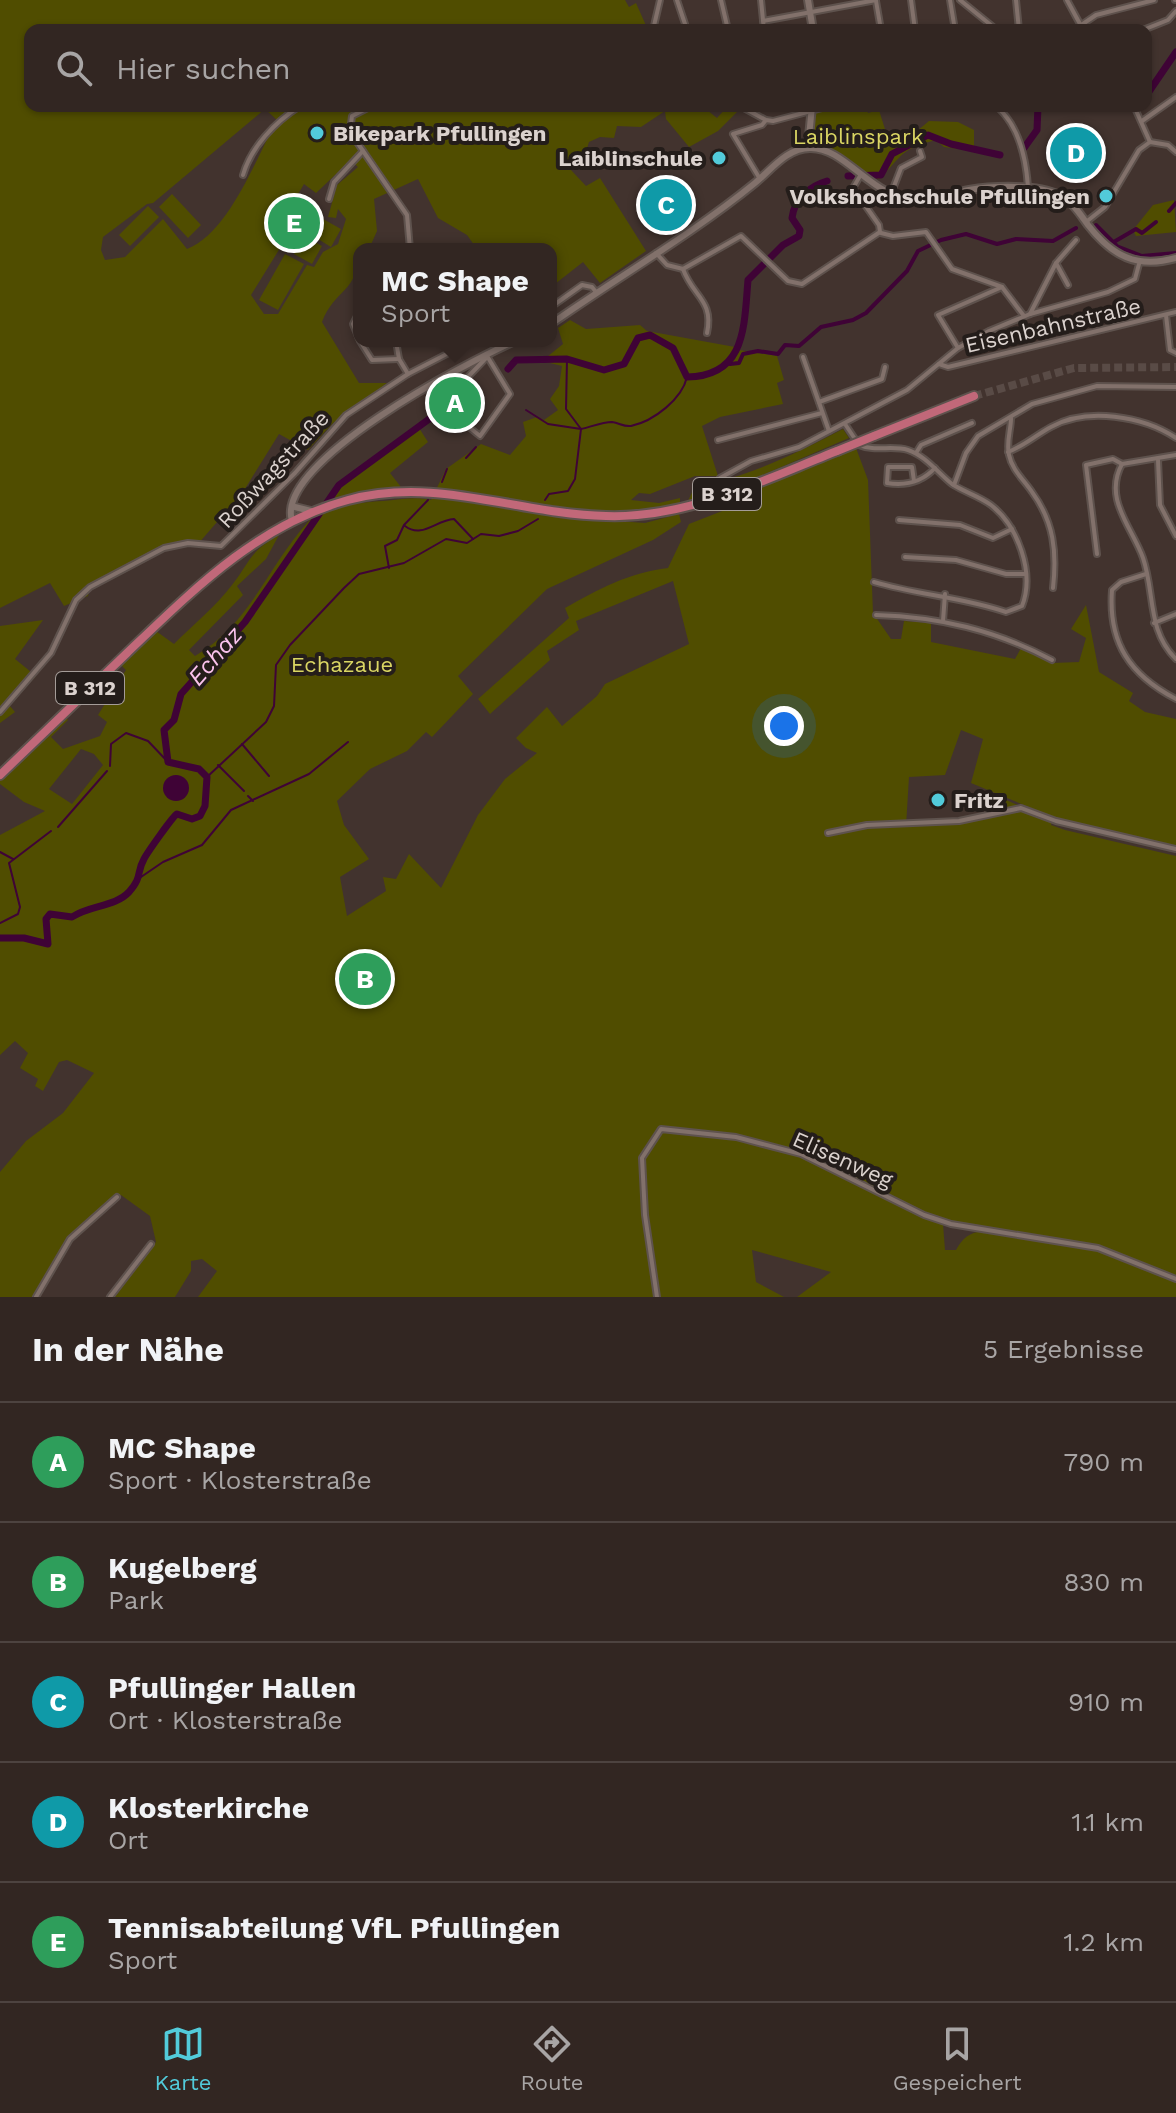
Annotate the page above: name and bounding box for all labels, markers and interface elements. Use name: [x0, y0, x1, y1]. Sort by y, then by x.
search box: [24, 24, 1152, 112]
icon: search: [52, 46, 96, 90]
text: Hier suchen: [116, 51, 291, 86]
place label: Bikepark Pfullingen: [333, 121, 546, 146]
pin: D: [1050, 123, 1102, 183]
marker: Bikepark Pfullingen: [308, 124, 326, 142]
park label: Laiblinspark: [793, 124, 923, 149]
place label: Laiblinschule: [558, 146, 703, 171]
marker: Laiblinschule: [710, 149, 728, 167]
pin: C: [640, 175, 692, 235]
place label: Volkshochschule Pfullingen: [789, 184, 1090, 209]
marker: Volkshochschule Pfullingen: [1097, 187, 1115, 205]
pin: E: [268, 193, 320, 253]
popup: [353, 243, 557, 347]
text: MC Shape: [381, 263, 529, 298]
street label: Eisenbahnstraße: [963, 293, 1143, 358]
text: Sport: [381, 298, 450, 328]
pin: A: [429, 373, 481, 433]
street label: Roßwagstraße: [213, 405, 334, 533]
road number: B 312: [693, 478, 761, 510]
water label: Echaz: [182, 620, 249, 691]
park label: Echazaue: [291, 652, 393, 677]
road number: B 312: [56, 672, 124, 704]
your location: [764, 706, 804, 746]
place label: Fritz: [954, 788, 1004, 813]
marker: Fritz: [929, 791, 947, 809]
pin: B: [339, 949, 391, 1009]
street label: Elisenweg: [789, 1126, 897, 1193]
text: In der Nähe: [32, 1329, 224, 1369]
text: 5 Ergebnisse: [983, 1334, 1144, 1364]
text: MC Shape: [108, 1430, 256, 1465]
text: A: [49, 1447, 67, 1477]
text: 790 m: [1064, 1447, 1144, 1477]
text: Sport · Klosterstraße: [108, 1465, 372, 1495]
text: Kugelberg: [108, 1550, 257, 1585]
text: B: [49, 1567, 67, 1597]
text: 830 m: [1064, 1567, 1144, 1597]
text: Park: [108, 1585, 164, 1615]
text: Pfullinger Hallen: [108, 1670, 356, 1705]
text: C: [49, 1687, 67, 1717]
text: 910 m: [1068, 1687, 1144, 1717]
text: Ort · Klosterstraße: [108, 1705, 343, 1735]
text: Klosterkirche: [108, 1790, 309, 1825]
text: D: [49, 1807, 67, 1837]
text: 1.1 km: [1071, 1807, 1144, 1837]
text: Ort: [108, 1825, 148, 1855]
text: Tennisabteilung VfL Pfullingen: [108, 1910, 560, 1945]
text: E: [50, 1927, 66, 1957]
text: 1.2 km: [1063, 1927, 1144, 1957]
text: Sport: [108, 1945, 177, 1975]
tab: Karte: [155, 2022, 211, 2095]
tab: Route: [521, 2022, 584, 2095]
tab: Gespeichert: [893, 2022, 1021, 2095]

